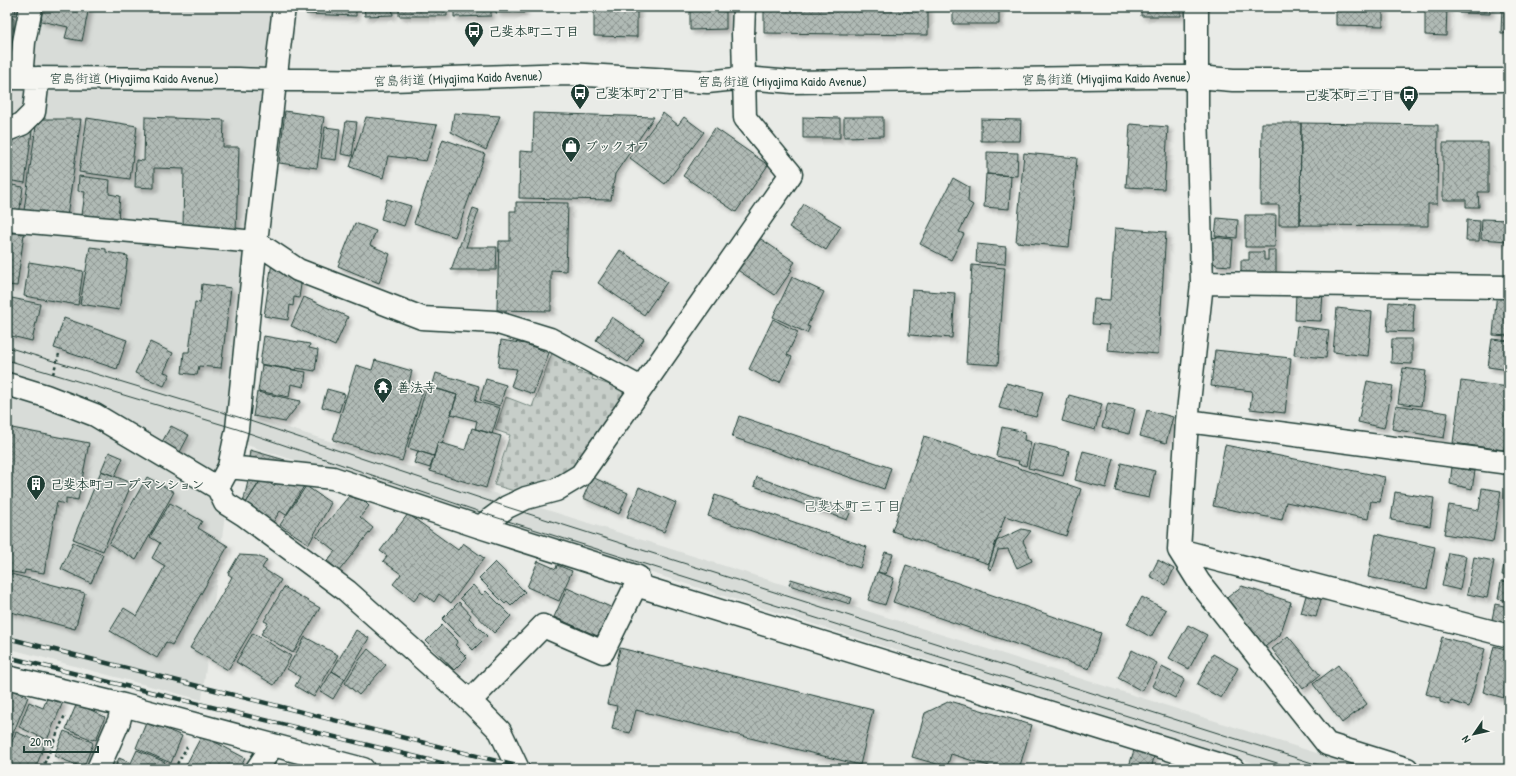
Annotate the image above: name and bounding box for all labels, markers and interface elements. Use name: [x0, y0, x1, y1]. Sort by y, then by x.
bus stop icon: 己斐本町二丁目: [463, 20, 485, 48]
place label: 己斐本町二丁目: [488, 22, 579, 40]
street label: 宮島街道 (Miyajima Kaido Avenue): [373, 66, 543, 90]
street label: 宮島街道 (Miyajima Kaido Avenue): [1021, 68, 1191, 88]
street label: 宮島街道 (Miyajima Kaido Avenue): [49, 69, 219, 87]
street label: 宮島街道 (Miyajima Kaido Avenue): [697, 72, 867, 90]
bus stop icon: 己斐本町２丁目: [569, 82, 591, 110]
place label: 己斐本町２丁目: [594, 84, 685, 102]
bus stop icon: 己斐本町三丁目: [1398, 84, 1420, 112]
place label: 己斐本町三丁目: [1304, 86, 1395, 104]
shop icon: ブックオフ: [560, 135, 582, 163]
place label: ブックオフ: [585, 137, 650, 155]
temple icon: 善法寺: [372, 376, 394, 404]
place label: 善法寺: [397, 378, 436, 396]
building icon: 己斐本町コープマンション: [25, 473, 47, 501]
place label: 己斐本町コープマンション: [50, 475, 204, 493]
district label: 己斐本町三丁目: [803, 496, 901, 515]
north arrow: [1454, 714, 1494, 754]
scale bar: [24, 728, 98, 754]
text: 20 m: [30, 733, 52, 750]
text: N: [1458, 733, 1473, 746]

